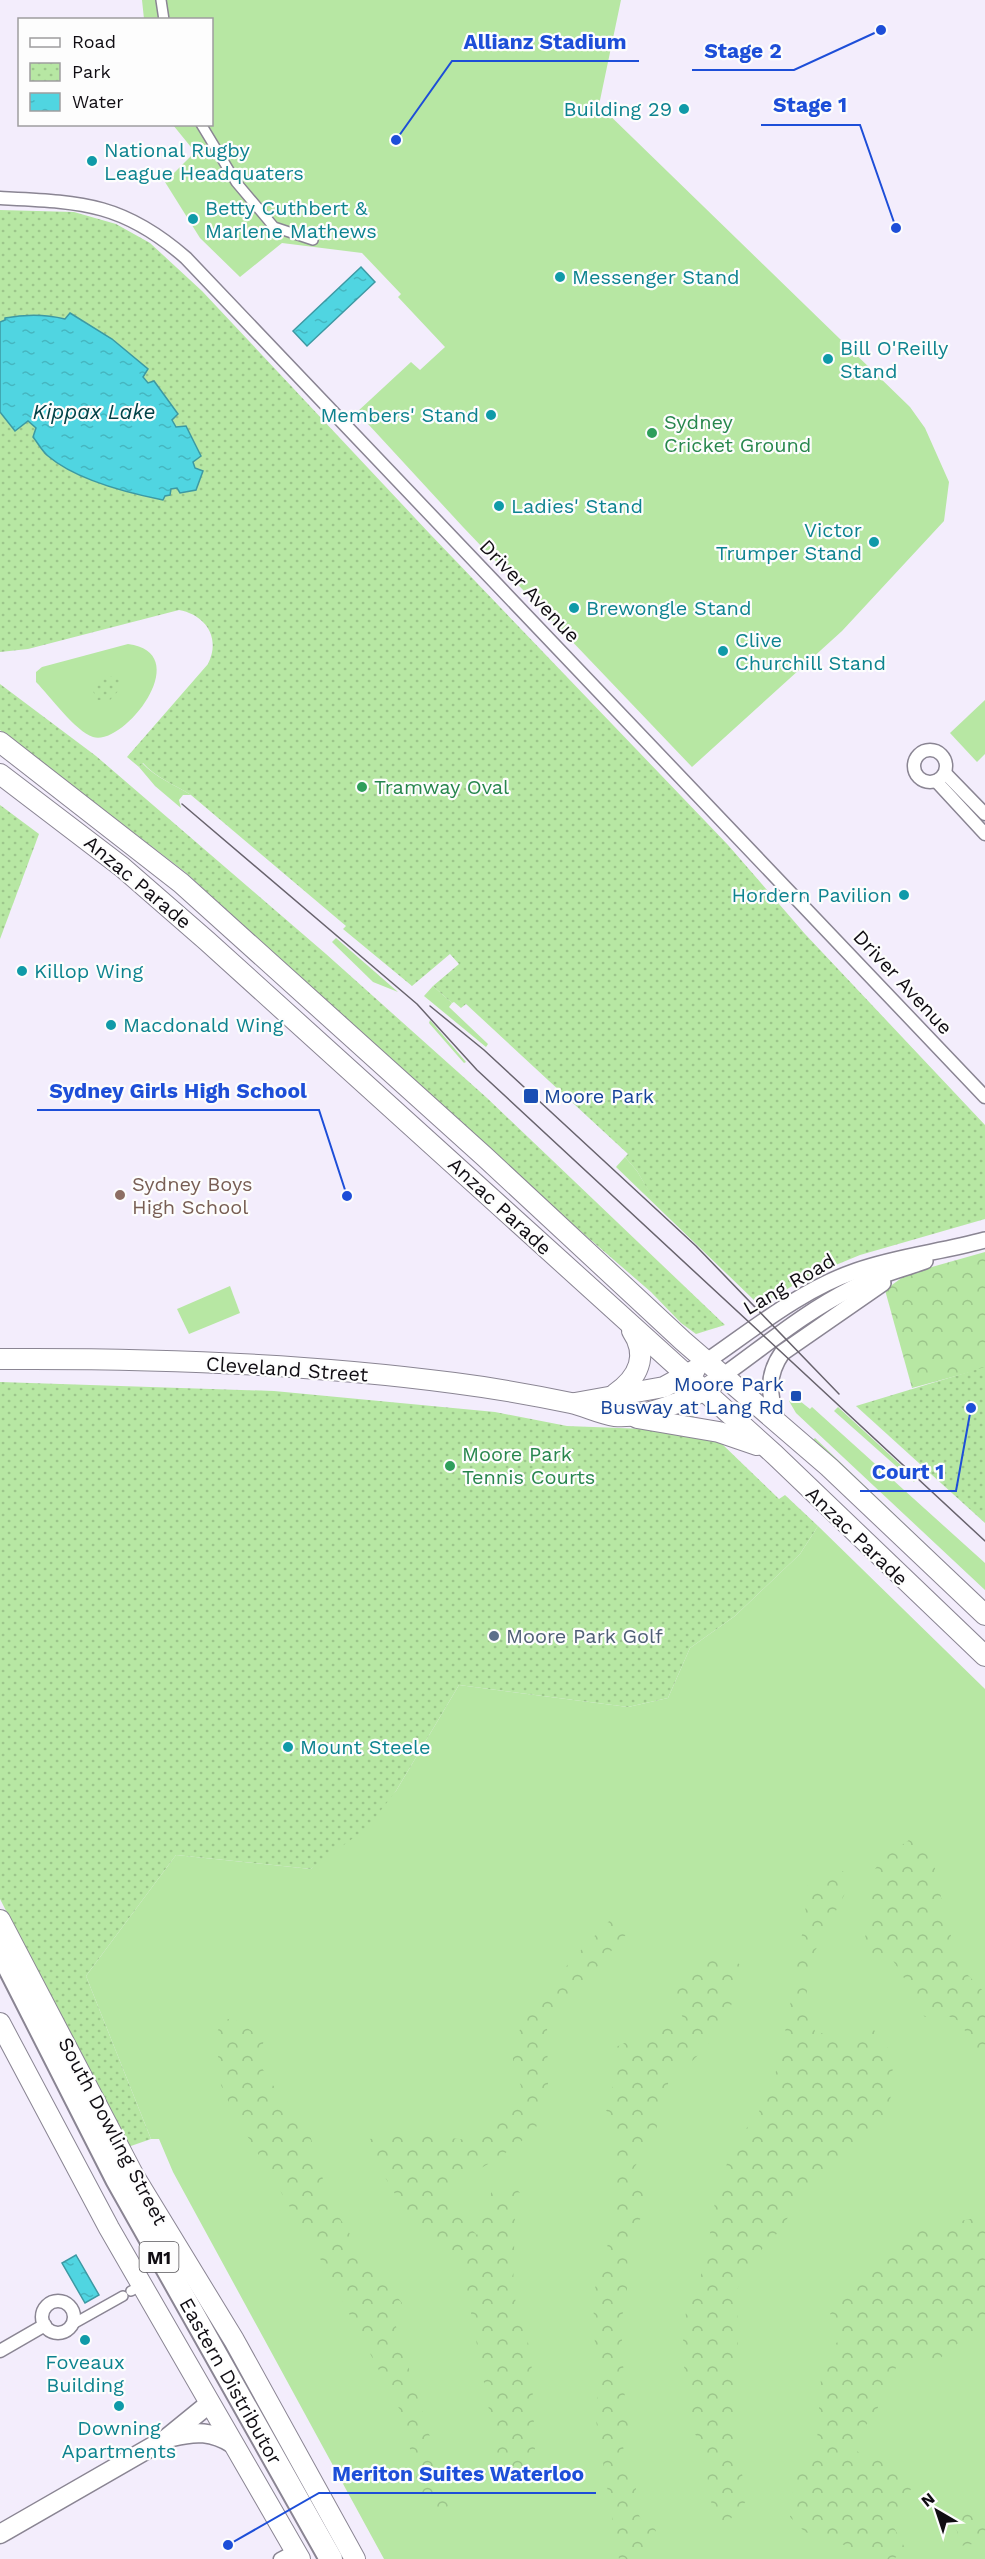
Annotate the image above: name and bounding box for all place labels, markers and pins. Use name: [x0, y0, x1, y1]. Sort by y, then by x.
callout: Allianz Stadium: [452, 22, 639, 61]
callout: Stage 2: [692, 31, 794, 70]
callout: Stage 1: [761, 86, 860, 125]
place label: Building 29: [563, 97, 672, 121]
marker: Building 29: [677, 102, 691, 116]
place label: National Rugby League Headquaters: [104, 138, 304, 185]
marker: National Rugby League Headquaters: [85, 154, 99, 168]
place label: Betty Cuthbert & Marlene Mathews: [205, 196, 377, 243]
marker: Betty Cuthbert & Marlene Mathews: [186, 212, 200, 226]
place label: Messenger Stand: [572, 265, 740, 289]
marker: Messenger Stand: [553, 270, 567, 284]
place label: Bill O'Reilly Stand: [840, 336, 949, 383]
marker: Bill O'Reilly Stand: [821, 352, 835, 366]
place label: Members' Stand: [320, 403, 479, 427]
marker: Members' Stand: [484, 408, 498, 422]
place label: Sydney Cricket Ground: [664, 410, 811, 457]
marker: Sydney Cricket Ground: [645, 426, 659, 440]
place label: Ladies' Stand: [511, 494, 643, 518]
marker: Ladies' Stand: [492, 499, 506, 513]
place label: Victor Trumper Stand: [716, 518, 862, 565]
marker: Victor Trumper Stand: [867, 535, 881, 549]
place label: Brewongle Stand: [586, 596, 752, 620]
marker: Brewongle Stand: [567, 601, 581, 615]
place label: Clive Churchill Stand: [735, 628, 886, 675]
marker: Clive Churchill Stand: [716, 644, 730, 658]
place label: Tramway Oval: [374, 775, 509, 799]
marker: Tramway Oval: [355, 780, 369, 794]
place label: Hordern Pavilion: [731, 883, 892, 907]
marker: Hordern Pavilion: [897, 888, 911, 902]
place label: Killop Wing: [34, 959, 143, 983]
marker: Killop Wing: [15, 964, 29, 978]
place label: Macdonald Wing: [123, 1013, 284, 1037]
marker: Macdonald Wing: [104, 1018, 118, 1032]
callout: Sydney Girls High School: [37, 1071, 319, 1110]
place label: Moore Park: [544, 1084, 654, 1108]
marker: Moore Park: [522, 1087, 540, 1105]
place label: Sydney Boys High School: [132, 1172, 253, 1219]
marker: Sydney Boys High School: [113, 1188, 127, 1202]
place label: Moore Park Busway at Lang Rd: [600, 1372, 784, 1419]
marker: Moore Park Busway at Lang Rd: [789, 1389, 803, 1403]
place label: Moore Park Tennis Courts: [462, 1442, 595, 1489]
callout: Court 1: [860, 1452, 956, 1491]
marker: Moore Park Tennis Courts: [443, 1459, 457, 1473]
place label: Moore Park Golf: [506, 1624, 663, 1648]
marker: Moore Park Golf: [487, 1629, 501, 1643]
place label: Mount Steele: [300, 1735, 431, 1759]
marker: Mount Steele: [281, 1740, 295, 1754]
marker: Foveaux Building: [78, 2333, 92, 2347]
place label: Foveaux Building: [45, 2350, 125, 2397]
marker: Downing Apartments: [112, 2399, 126, 2413]
place label: Downing Apartments: [62, 2416, 176, 2463]
callout: Meriton Suites Waterloo: [319, 2454, 596, 2493]

